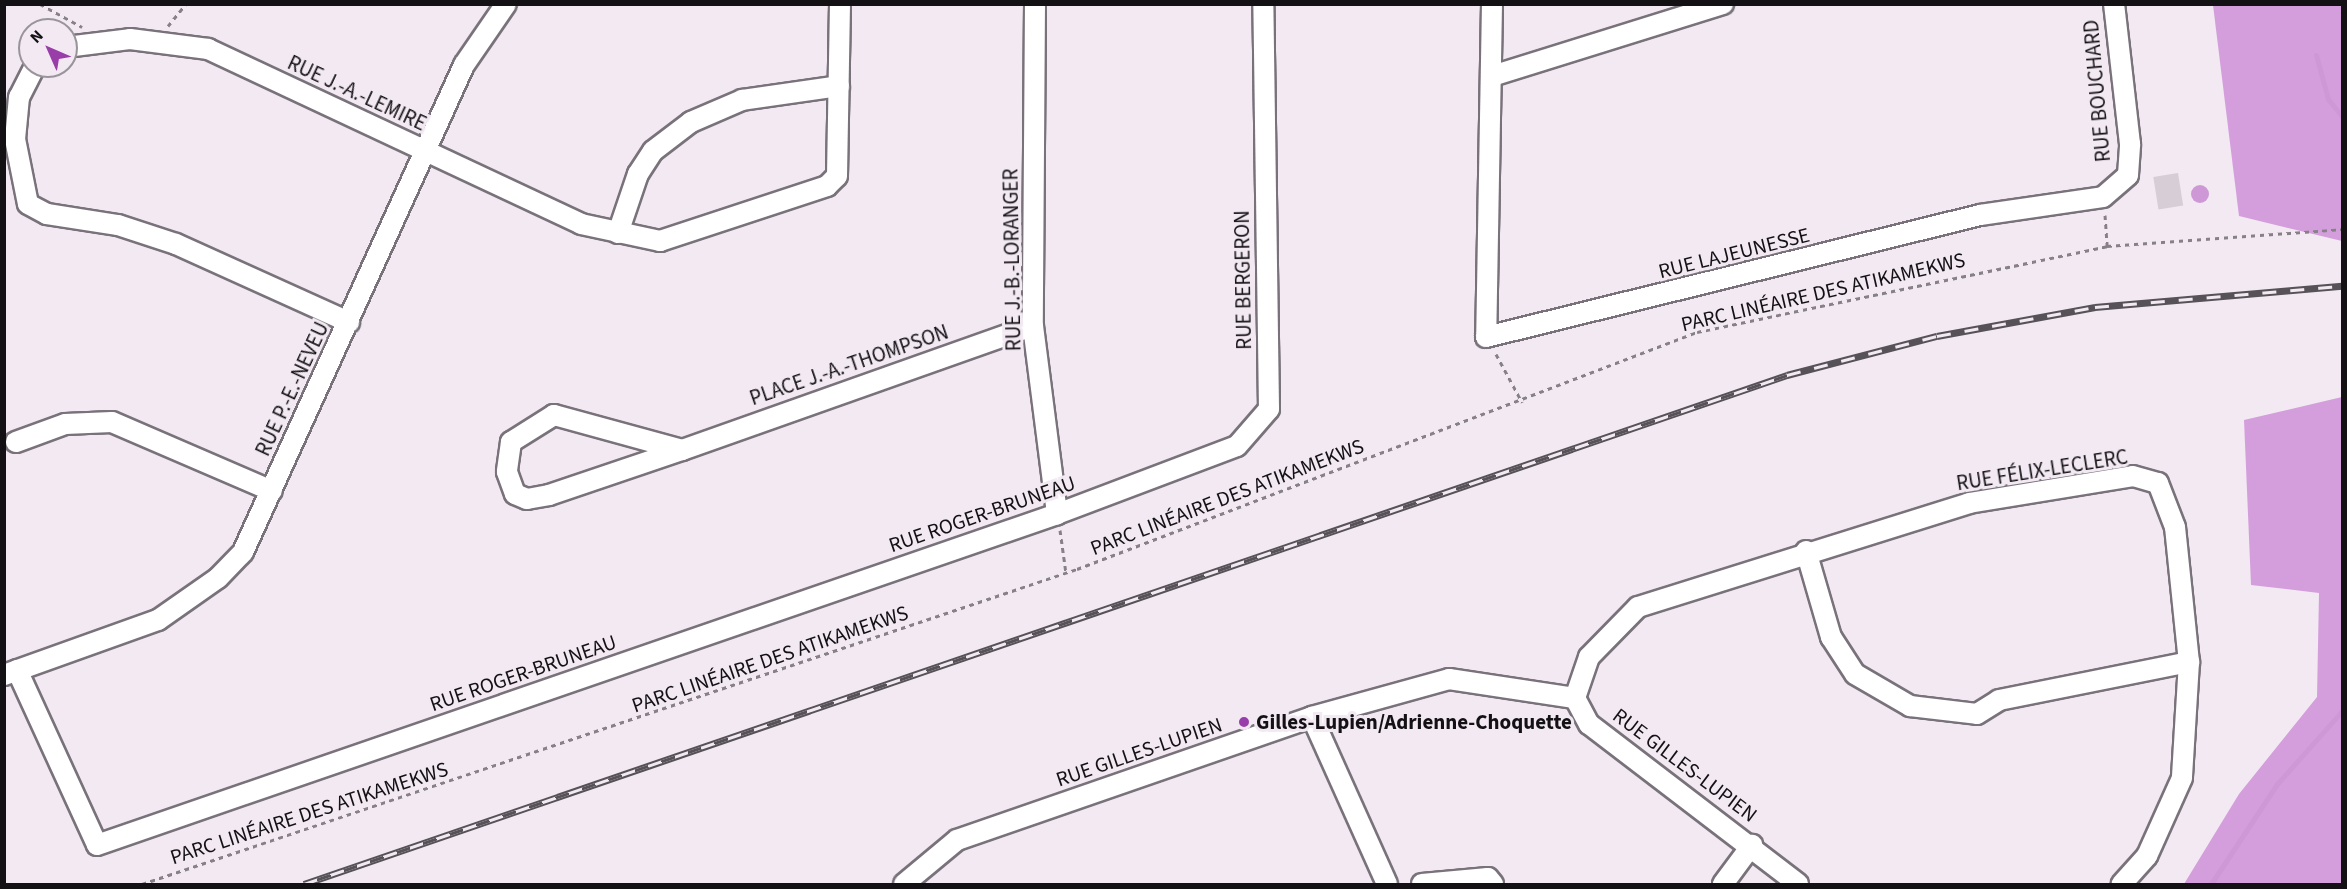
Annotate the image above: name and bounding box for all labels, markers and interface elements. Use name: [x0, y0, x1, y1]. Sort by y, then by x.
north arrow: [18, 18, 78, 78]
street label: RUE BOUCHARD: [2078, 19, 2116, 163]
text: N: [25, 25, 48, 48]
street label: RUE J.-A.-LEMIRE: [284, 50, 430, 136]
street label: RUE J.-B.-LORANGER: [998, 168, 1026, 352]
street label: RUE BERGERON: [1229, 210, 1257, 350]
street label: RUE LAJEUNESSE: [1656, 222, 1812, 284]
street label: PARC LINÉAIRE DES ATIKAMEKWS: [1679, 247, 1967, 337]
street label: RUE P.-E.-NEVEU: [250, 318, 334, 460]
street label: PLACE J.-A.-THOMPSON: [746, 319, 952, 411]
street label: PARC LINÉAIRE DES ATIKAMEKWS: [1087, 433, 1367, 561]
street label: RUE FÉLIX-LECLERC: [1955, 444, 2129, 496]
street label: RUE ROGER-BRUNEAU: [885, 470, 1079, 558]
street label: PARC LINÉAIRE DES ATIKAMEKWS: [628, 600, 912, 718]
street label: RUE ROGER-BRUNEAU: [426, 629, 620, 717]
street label: RUE GILLES-LUPIEN: [1608, 703, 1762, 827]
place label: Gilles-Lupien/Adrienne-Choquette: [1256, 709, 1572, 735]
street label: RUE GILLES-LUPIEN: [1053, 712, 1225, 792]
marker: Gilles-Lupien/Adrienne-Choquette: [1237, 715, 1251, 729]
street label: PARC LINÉAIRE DES ATIKAMEKWS: [167, 756, 451, 870]

